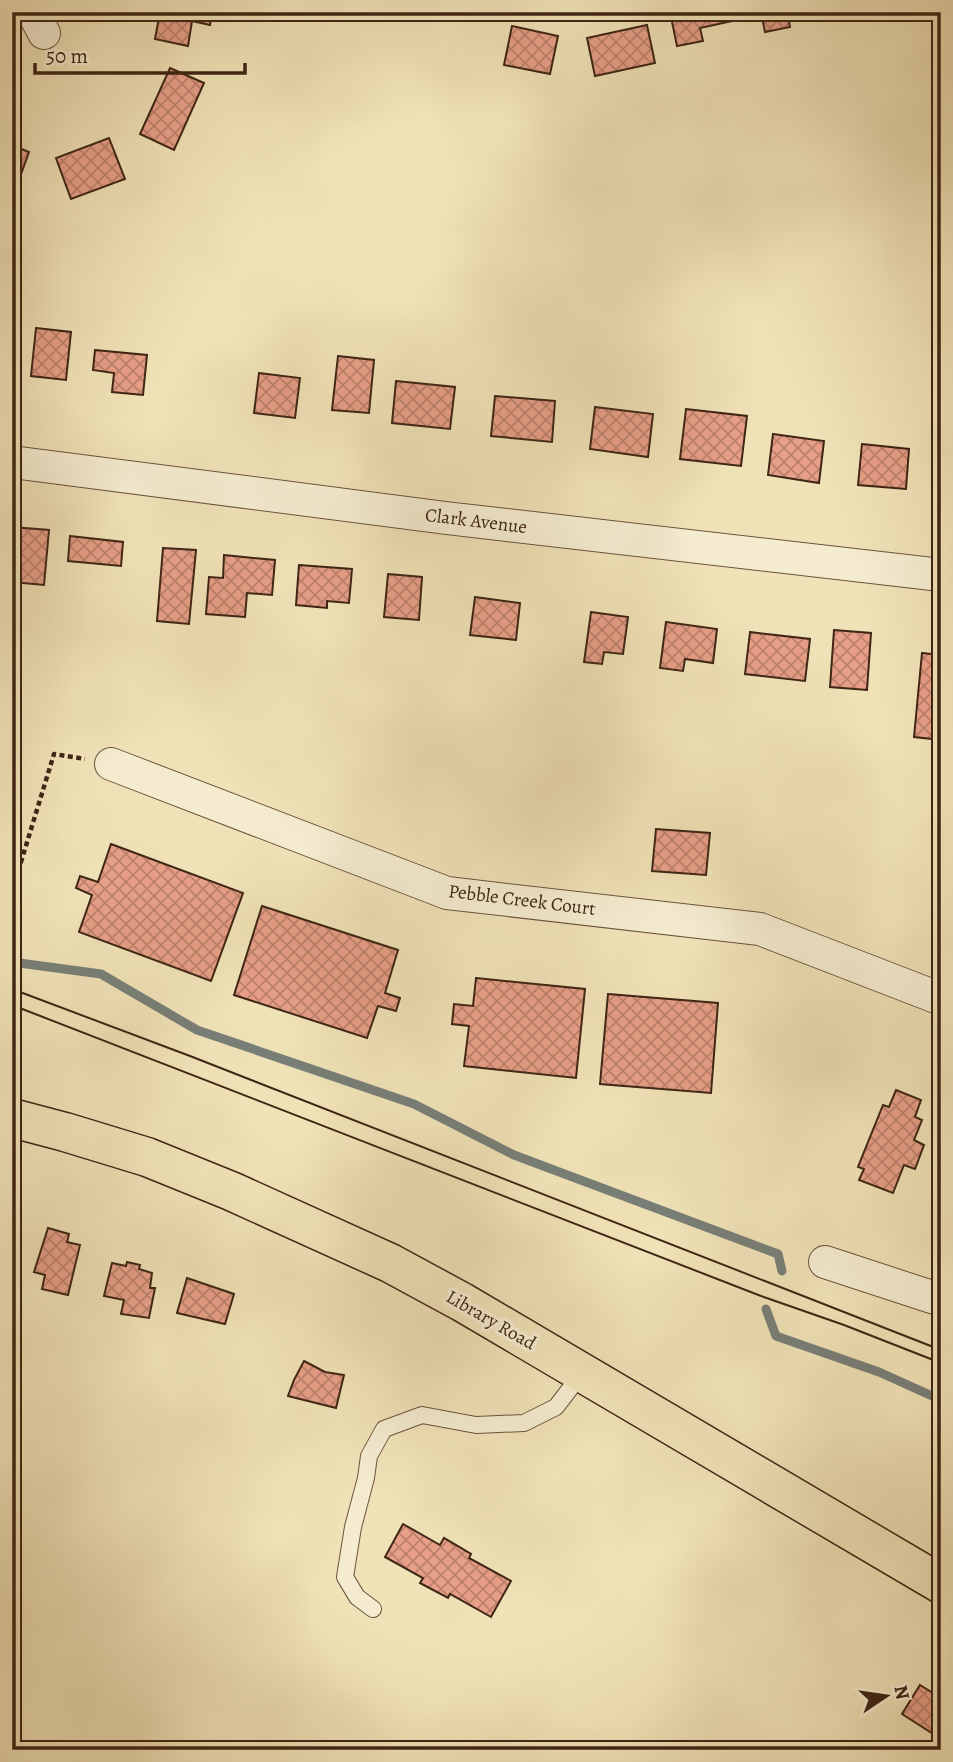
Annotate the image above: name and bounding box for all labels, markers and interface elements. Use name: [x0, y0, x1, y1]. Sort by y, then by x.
scale bar: [35, 32, 245, 76]
text: 50 m: [46, 42, 88, 70]
street label: Clark Avenue: [424, 502, 528, 540]
street label: Pebble Creek Court: [447, 878, 597, 922]
street label: Library Road: [441, 1284, 541, 1357]
north arrow: [852, 1660, 922, 1730]
text: N: [887, 1683, 916, 1702]

